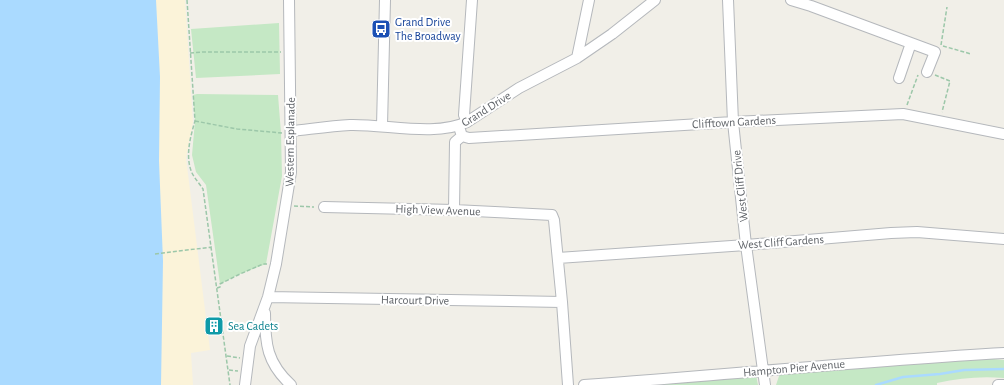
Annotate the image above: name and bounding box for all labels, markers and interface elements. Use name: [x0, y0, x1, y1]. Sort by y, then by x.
place label: Grand Drive The Broadway: [395, 16, 461, 43]
bus stop icon: Grand Drive The Broadway: [370, 18, 392, 40]
street label: Grand Drive: [459, 89, 513, 129]
street label: Western Esplanade: [283, 97, 297, 187]
street label: Clifftown Gardens: [692, 114, 776, 130]
street label: West Cliff Drive: [730, 149, 750, 223]
street label: High View Avenue: [395, 203, 481, 217]
street label: West Cliff Gardens: [738, 233, 824, 251]
street label: Harcourt Drive: [381, 293, 449, 307]
building icon: Sea Cadets: [203, 315, 225, 337]
place label: Sea Cadets: [228, 320, 278, 332]
street label: Hampton Pier Avenue: [743, 358, 845, 378]

